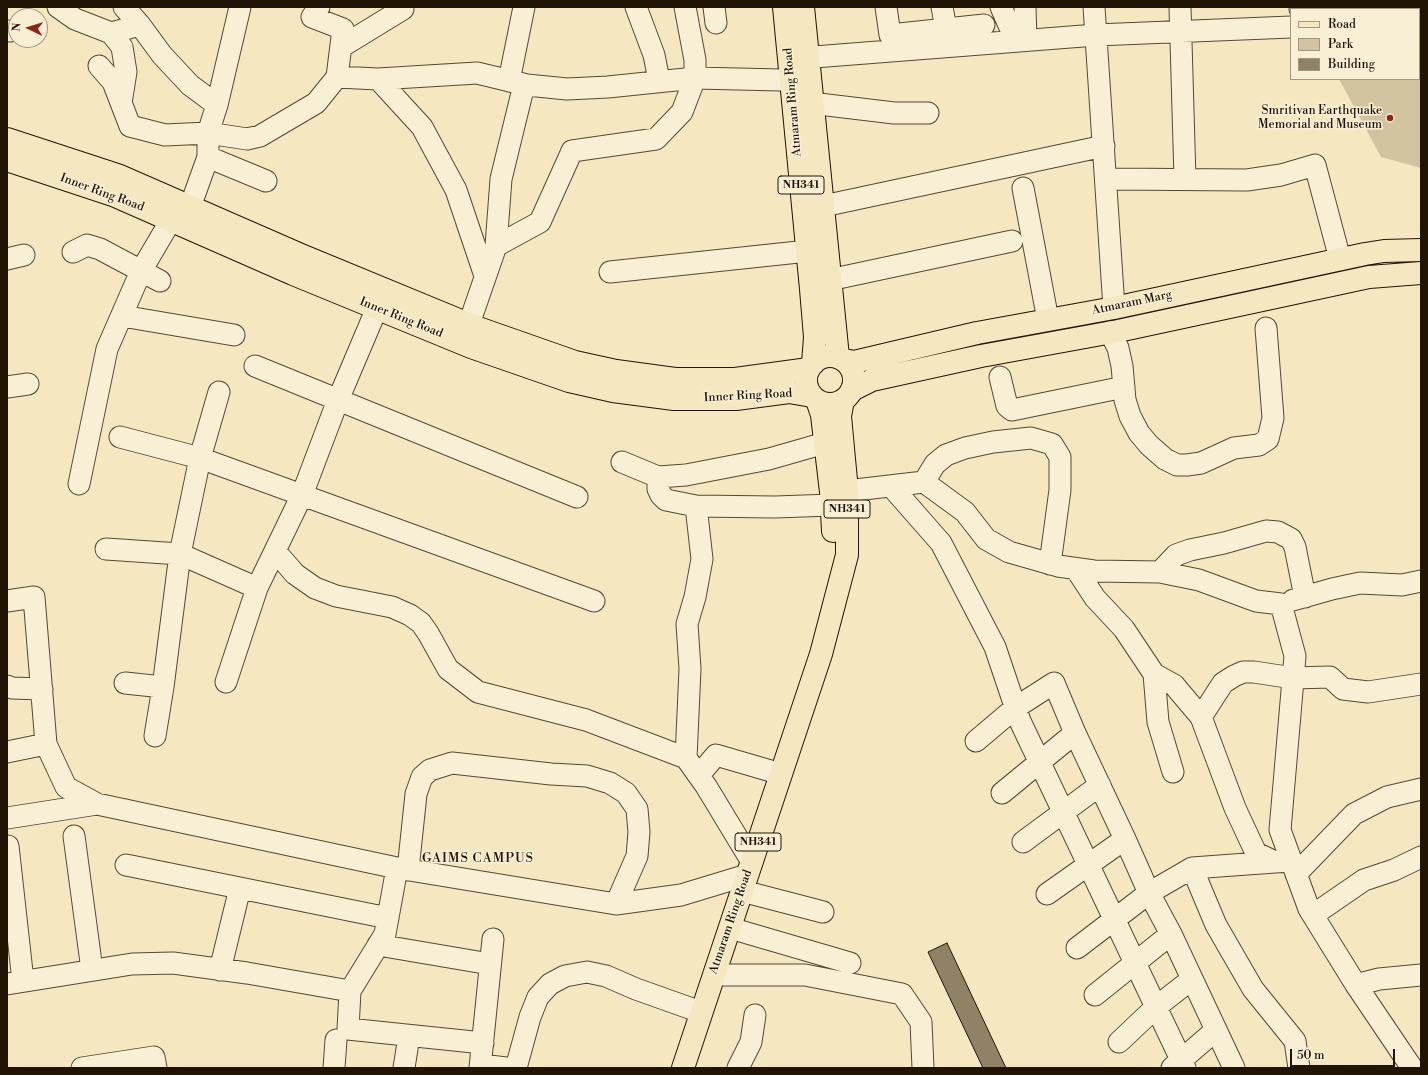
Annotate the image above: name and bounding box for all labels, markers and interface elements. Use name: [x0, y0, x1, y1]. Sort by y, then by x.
north arrow: [8, 8, 48, 48]
legend: [1290, 8, 1420, 80]
text: Road: [1328, 17, 1356, 32]
text: N: [10, 22, 24, 32]
text: Park: [1328, 37, 1353, 52]
street label: Atmaram Ring Road: [781, 47, 805, 157]
text: Building: [1328, 57, 1375, 72]
place label: Smritivan Earthquake Memorial and Museum: [1258, 104, 1382, 132]
marker: Smritivan Earthquake Memorial and Museum: [1385, 113, 1395, 123]
street label: Inner Ring Road: [58, 171, 146, 215]
road number: NH341: [778, 176, 824, 194]
street label: Atmaram Marg: [1091, 288, 1173, 318]
street label: Inner Ring Road: [357, 295, 445, 341]
street label: Inner Ring Road: [703, 386, 793, 406]
road number: NH341: [824, 500, 870, 518]
road number: NH341: [735, 833, 781, 851]
district label: GAIMS CAMPUS: [422, 851, 534, 867]
street label: Atmaram Ring Road: [706, 868, 756, 976]
scale bar: [1292, 1041, 1397, 1067]
text: 50 m: [1297, 1048, 1325, 1063]

